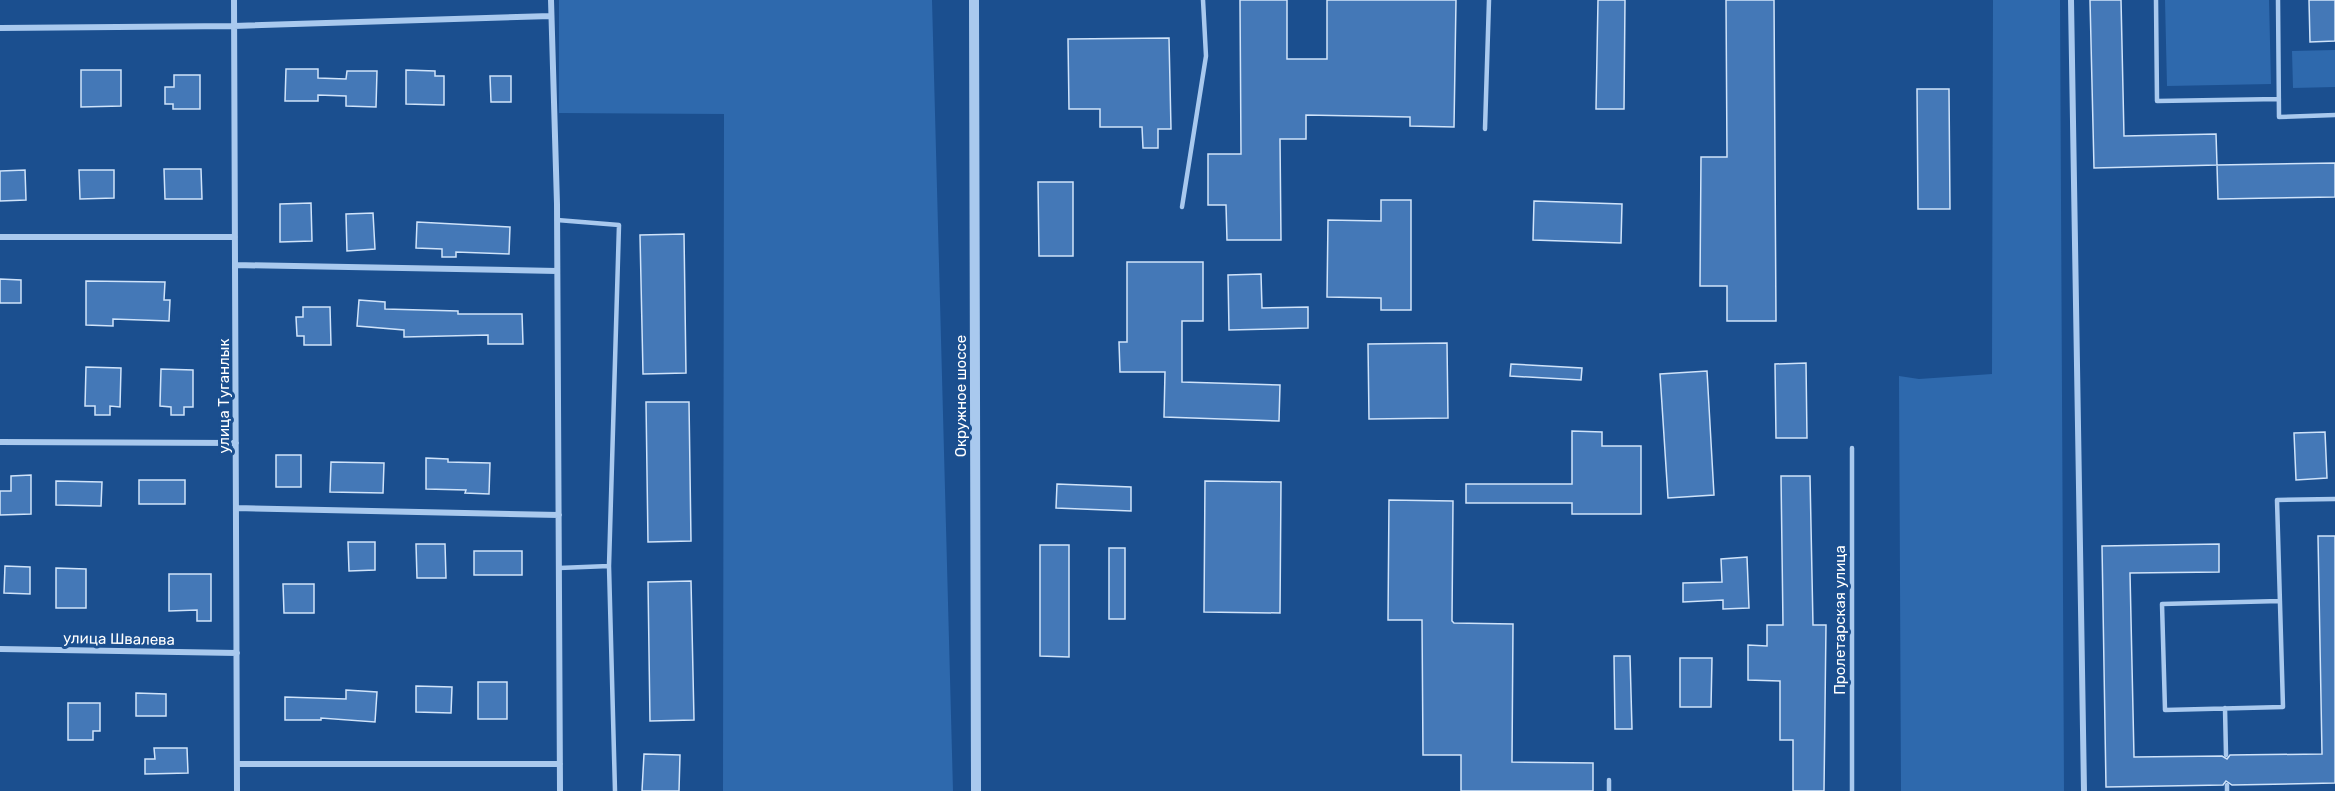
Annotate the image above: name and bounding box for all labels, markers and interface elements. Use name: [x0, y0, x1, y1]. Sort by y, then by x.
street label: Окружное шоссе: [952, 335, 970, 457]
street label: улица Туганлык: [215, 339, 233, 453]
street label: Пролетарская улица: [1831, 545, 1849, 695]
street label: улица Швалева: [63, 629, 175, 649]

